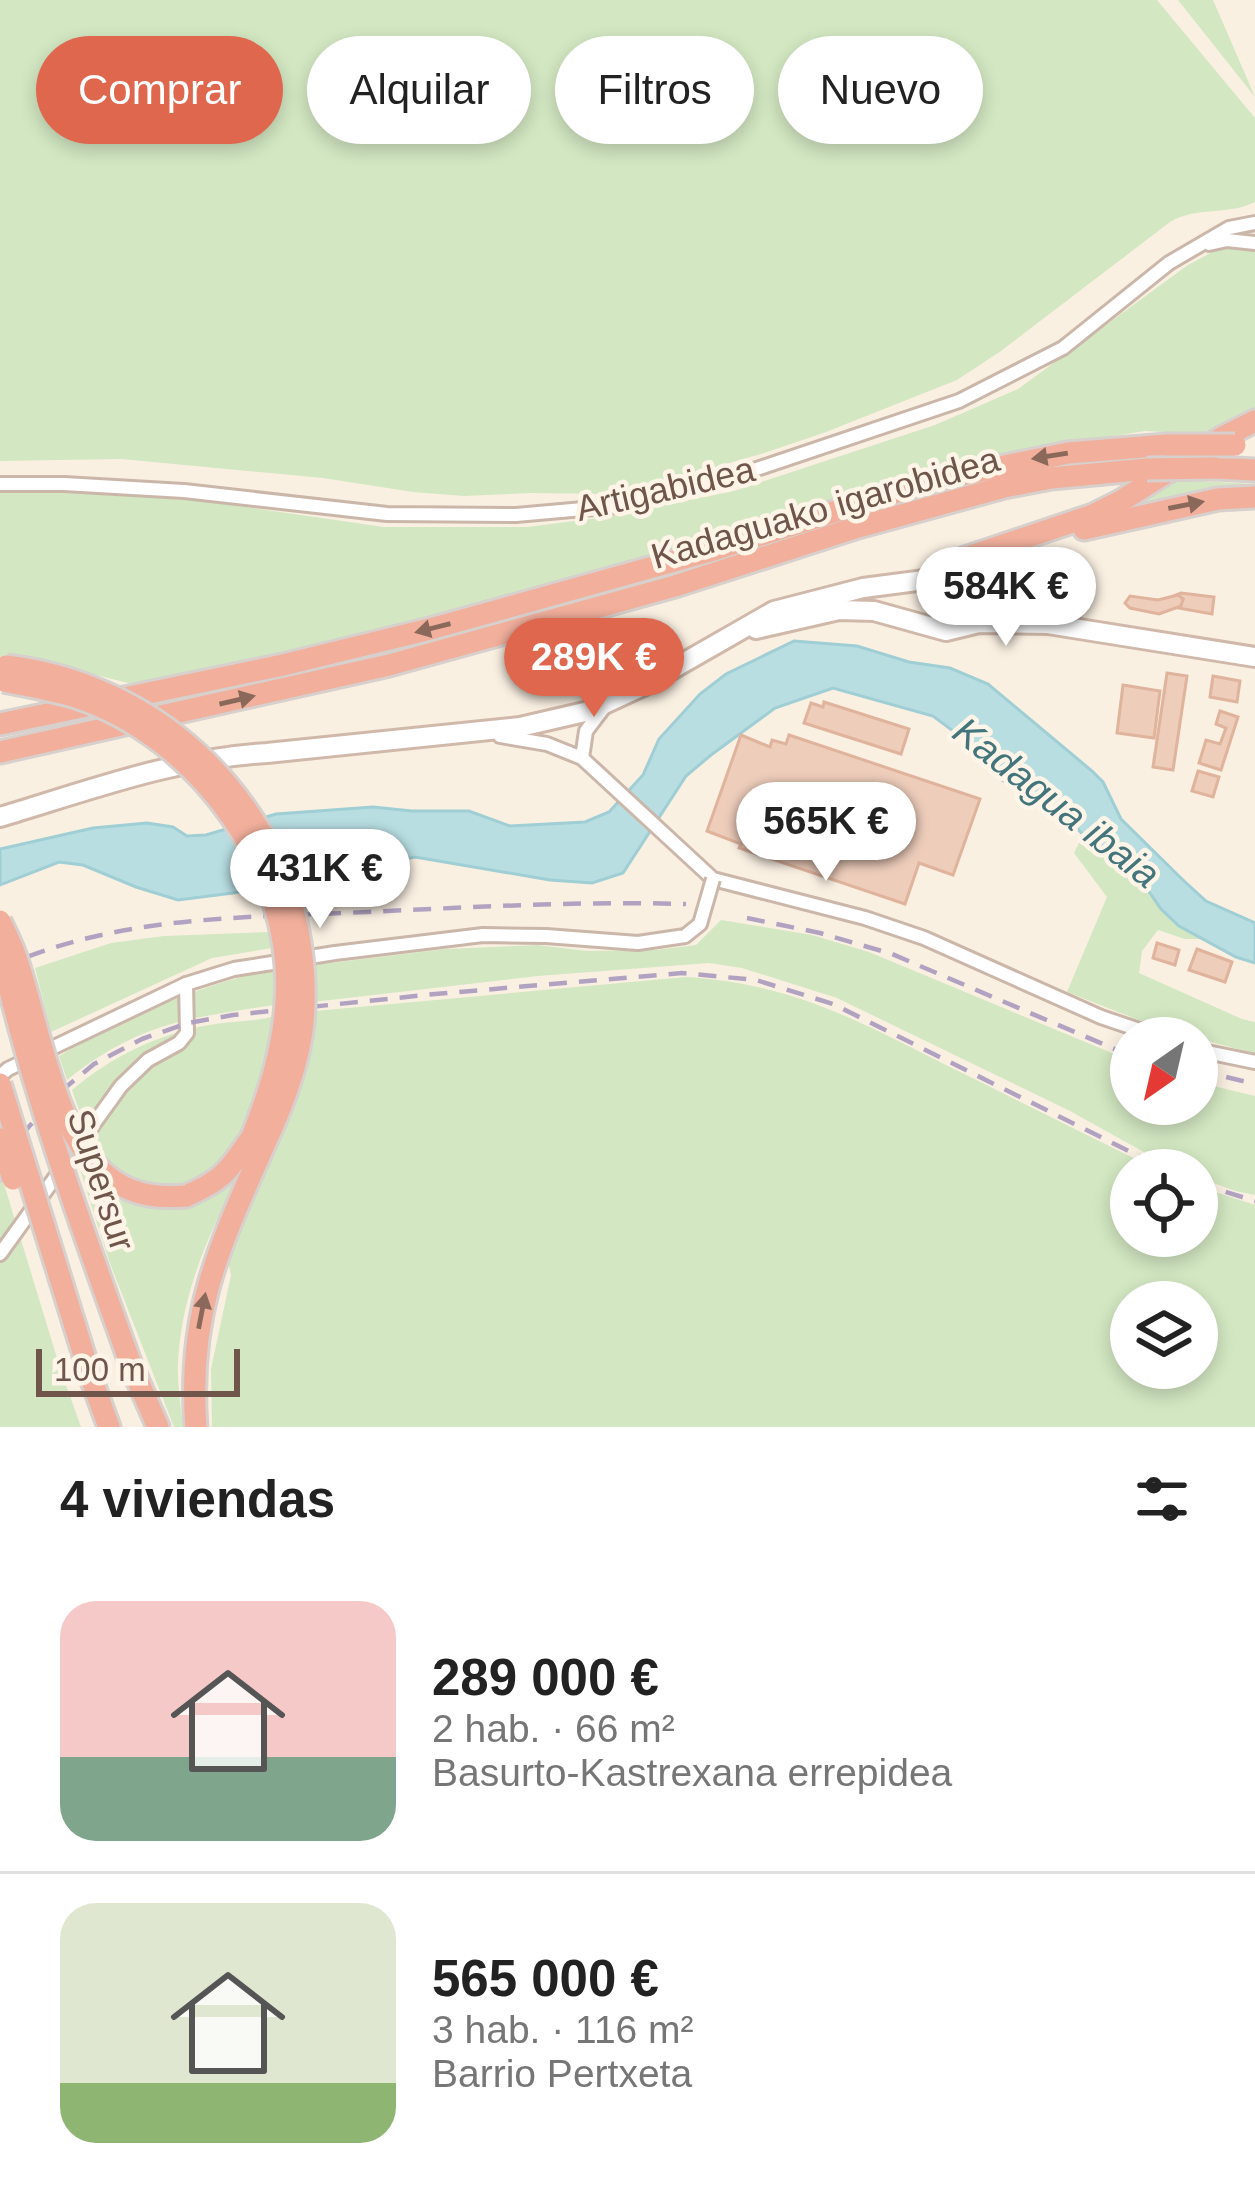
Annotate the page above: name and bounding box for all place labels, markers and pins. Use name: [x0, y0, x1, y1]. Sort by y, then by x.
pin: 584K €: [908, 547, 1104, 649]
pin: 289K €: [496, 618, 692, 720]
pin: 565K €: [728, 782, 924, 884]
pin: 431K €: [222, 829, 418, 931]

